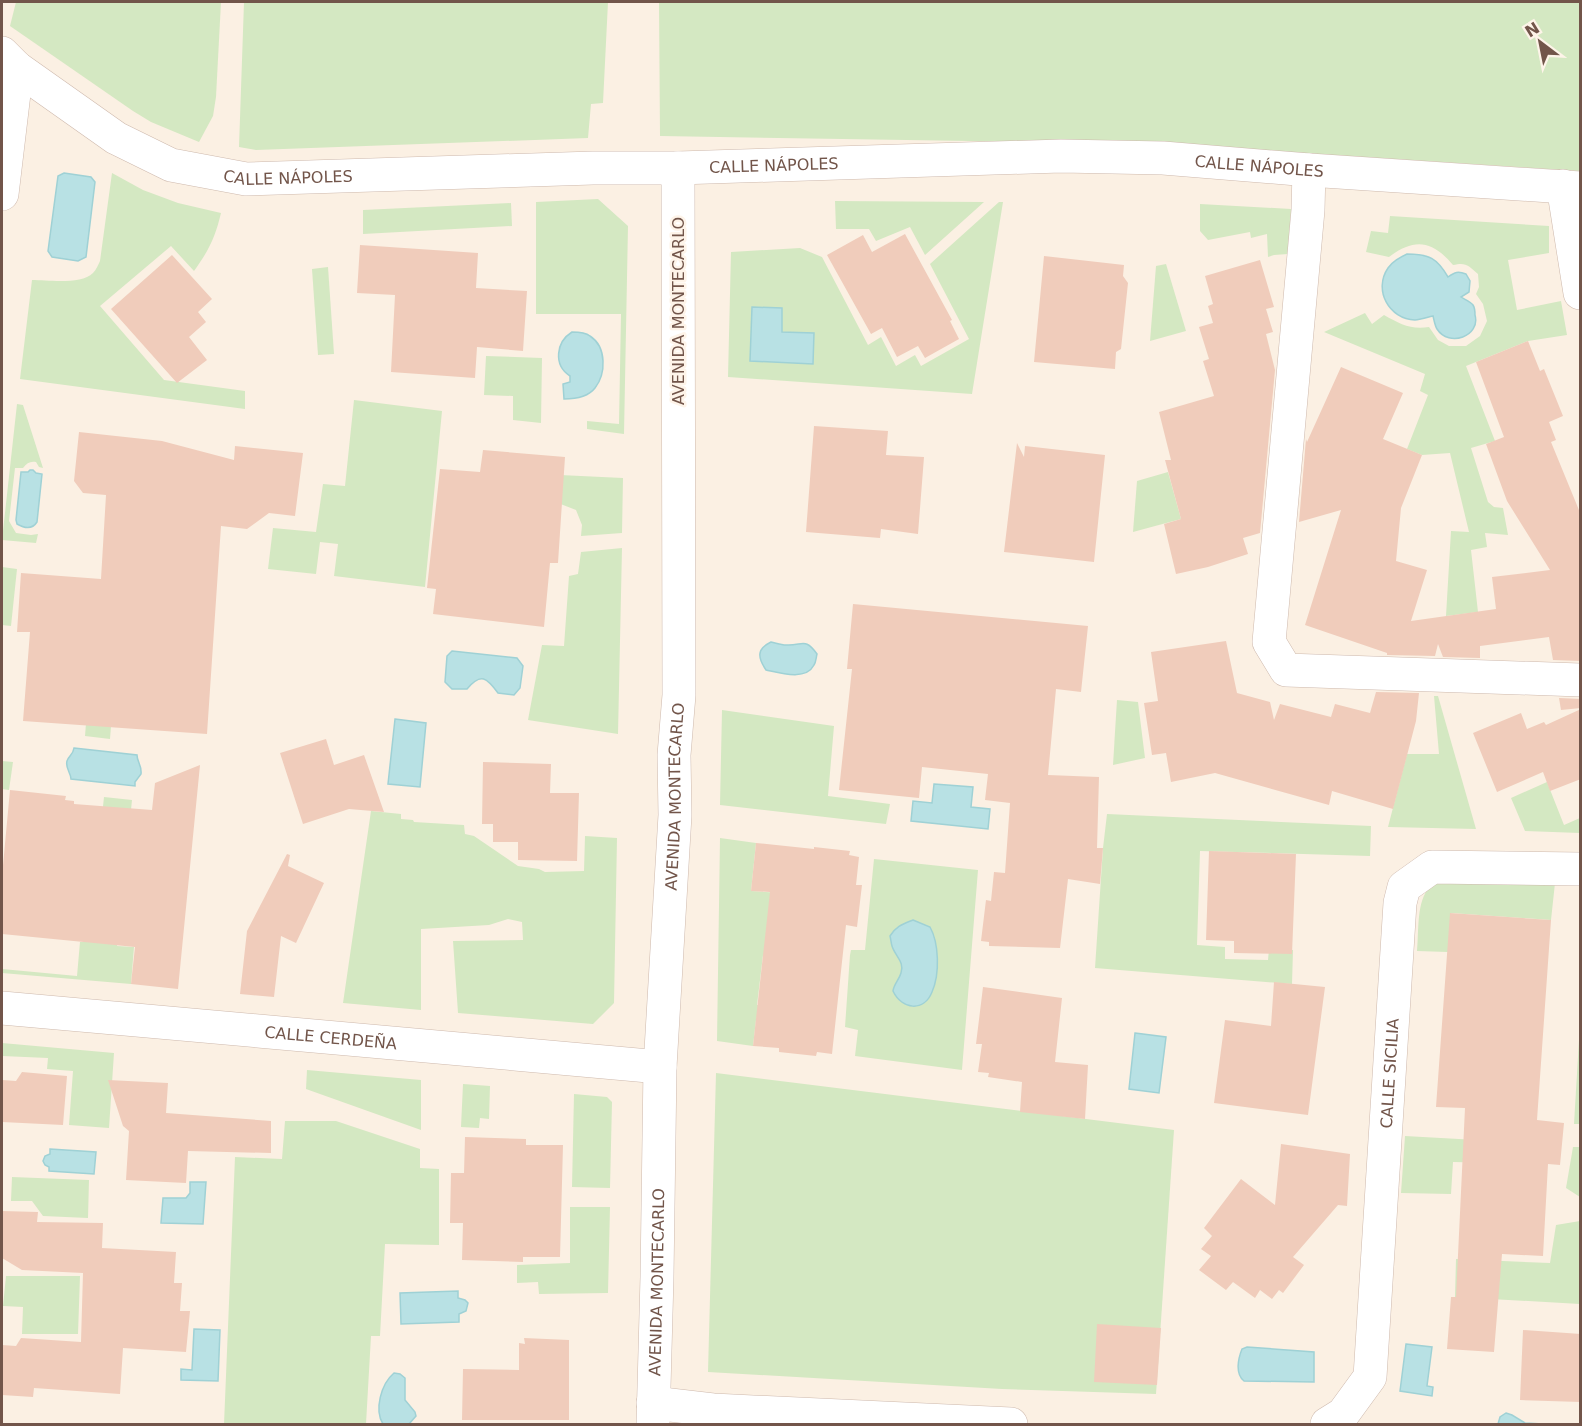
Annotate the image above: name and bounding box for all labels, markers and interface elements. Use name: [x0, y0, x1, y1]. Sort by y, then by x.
north arrow: [1510, 12, 1570, 72]
text: N: [1522, 18, 1543, 41]
street label: CALLE NÁPOLES: [1194, 151, 1324, 180]
street label: CALLE NÁPOLES: [709, 153, 839, 177]
street label: CALLE NÁPOLES: [222, 165, 353, 189]
street label: AVENIDA MONTECARLO: [669, 217, 688, 405]
street label: AVENIDA MONTECARLO: [661, 702, 688, 891]
street label: CALLE SICILIA: [1376, 1017, 1402, 1129]
street label: CALLE CERDEÑA: [264, 1022, 398, 1053]
street label: AVENIDA MONTECARLO: [645, 1188, 668, 1376]

